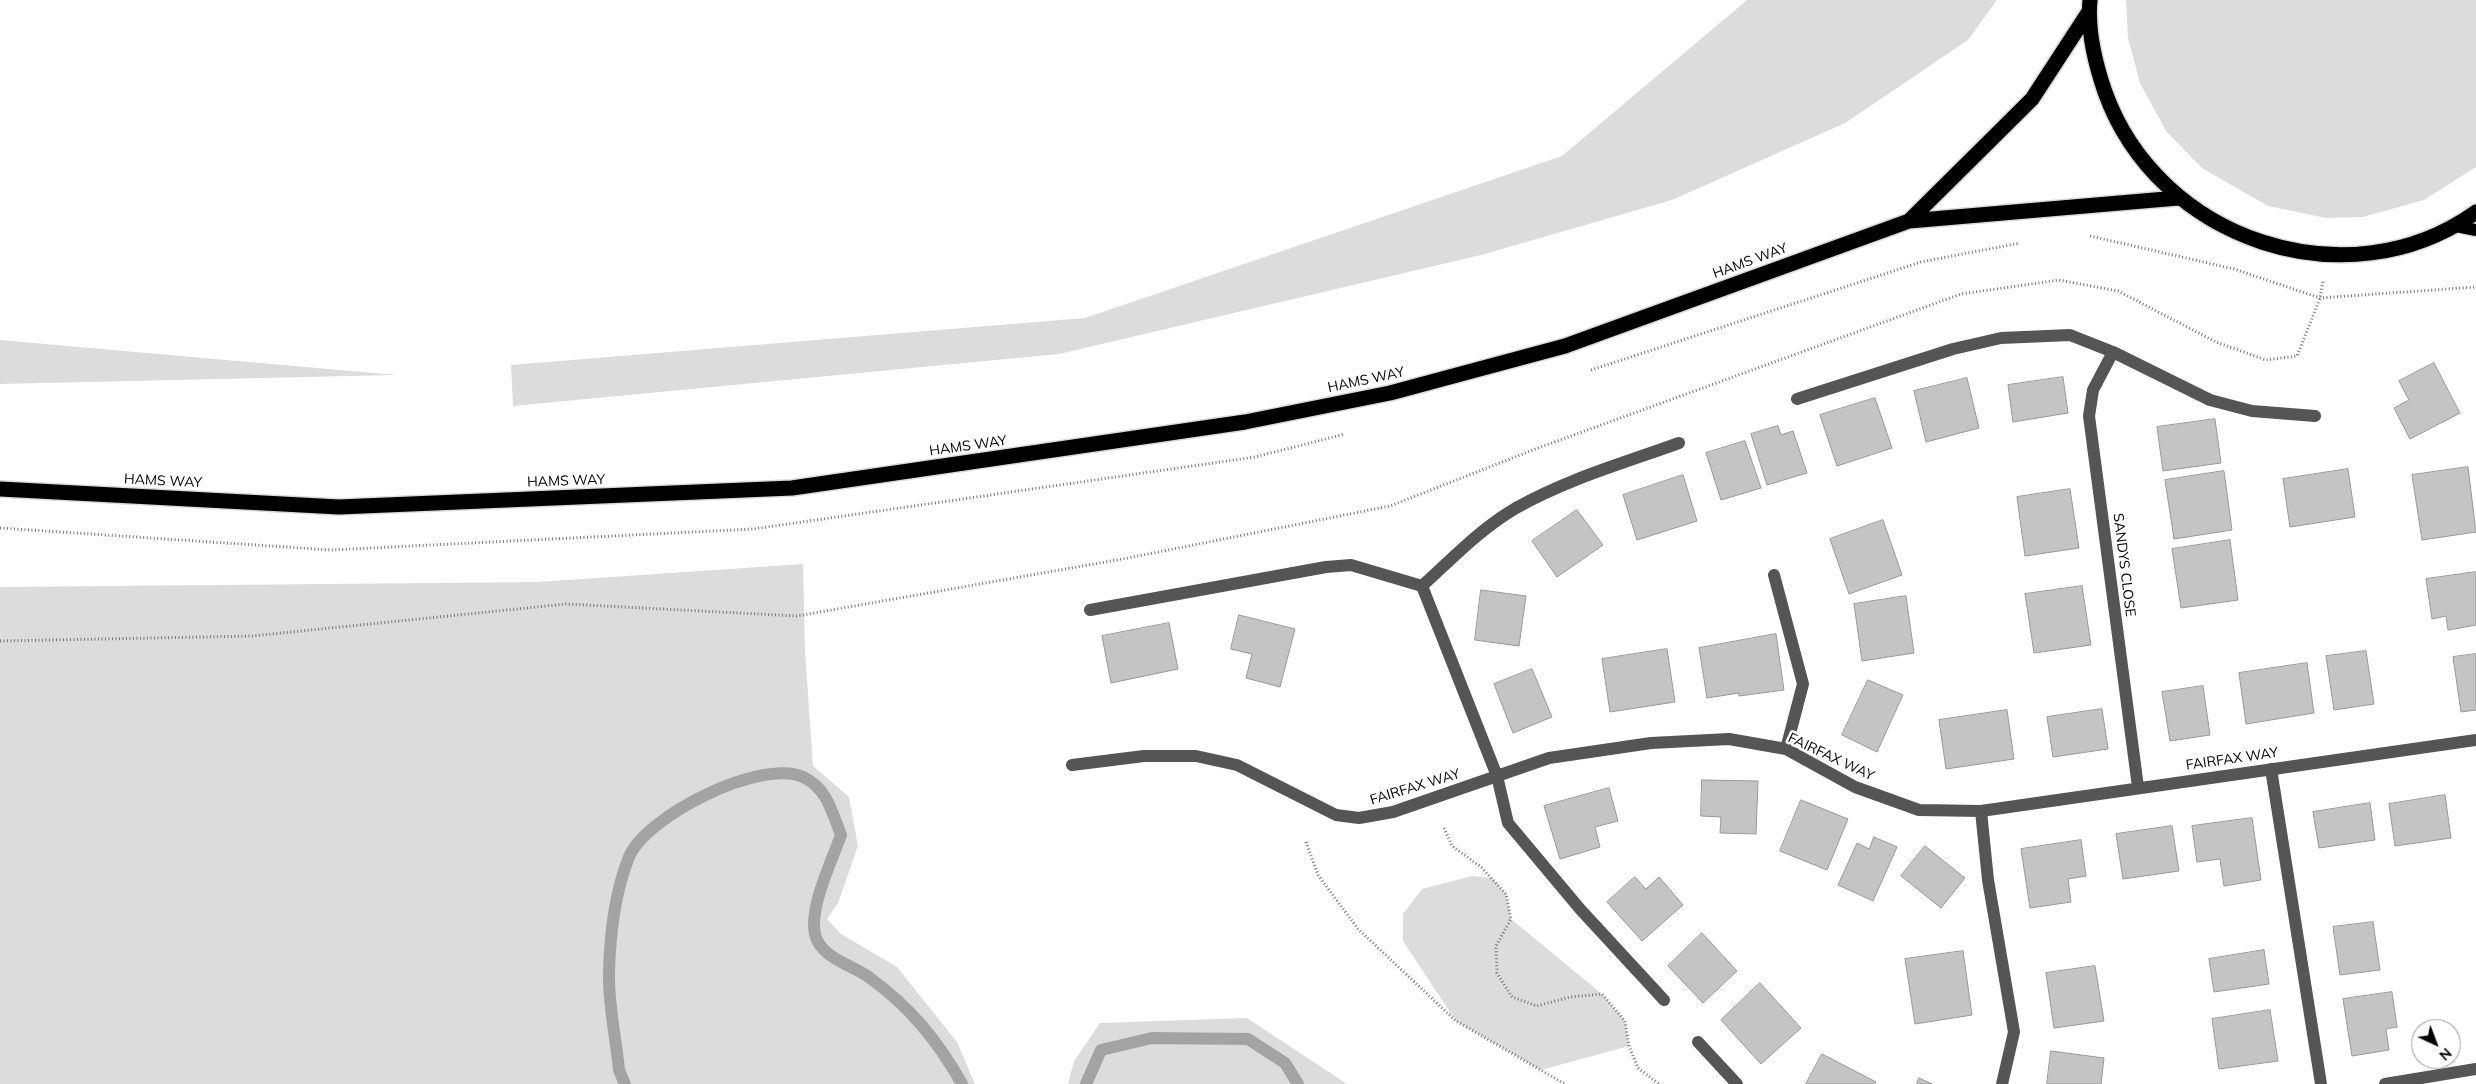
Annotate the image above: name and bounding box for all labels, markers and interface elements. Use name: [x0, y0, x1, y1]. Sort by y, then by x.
street label: HAMS WAY: [1710, 240, 1790, 282]
street label: HAMS WAY: [1326, 364, 1406, 396]
street label: HAMS WAY: [928, 432, 1008, 460]
street label: HAMS WAY: [124, 471, 202, 491]
street label: HAMS WAY: [527, 471, 605, 491]
street label: SANDYS CLOSE: [2109, 512, 2139, 618]
street label: FAIRFAX WAY: [1785, 730, 1877, 784]
street label: FAIRFAX WAY: [2185, 744, 2279, 774]
street label: FAIRFAX WAY: [1368, 765, 1462, 809]
north arrow: [2411, 1019, 2461, 1069]
text: N: [2436, 1044, 2456, 1064]

